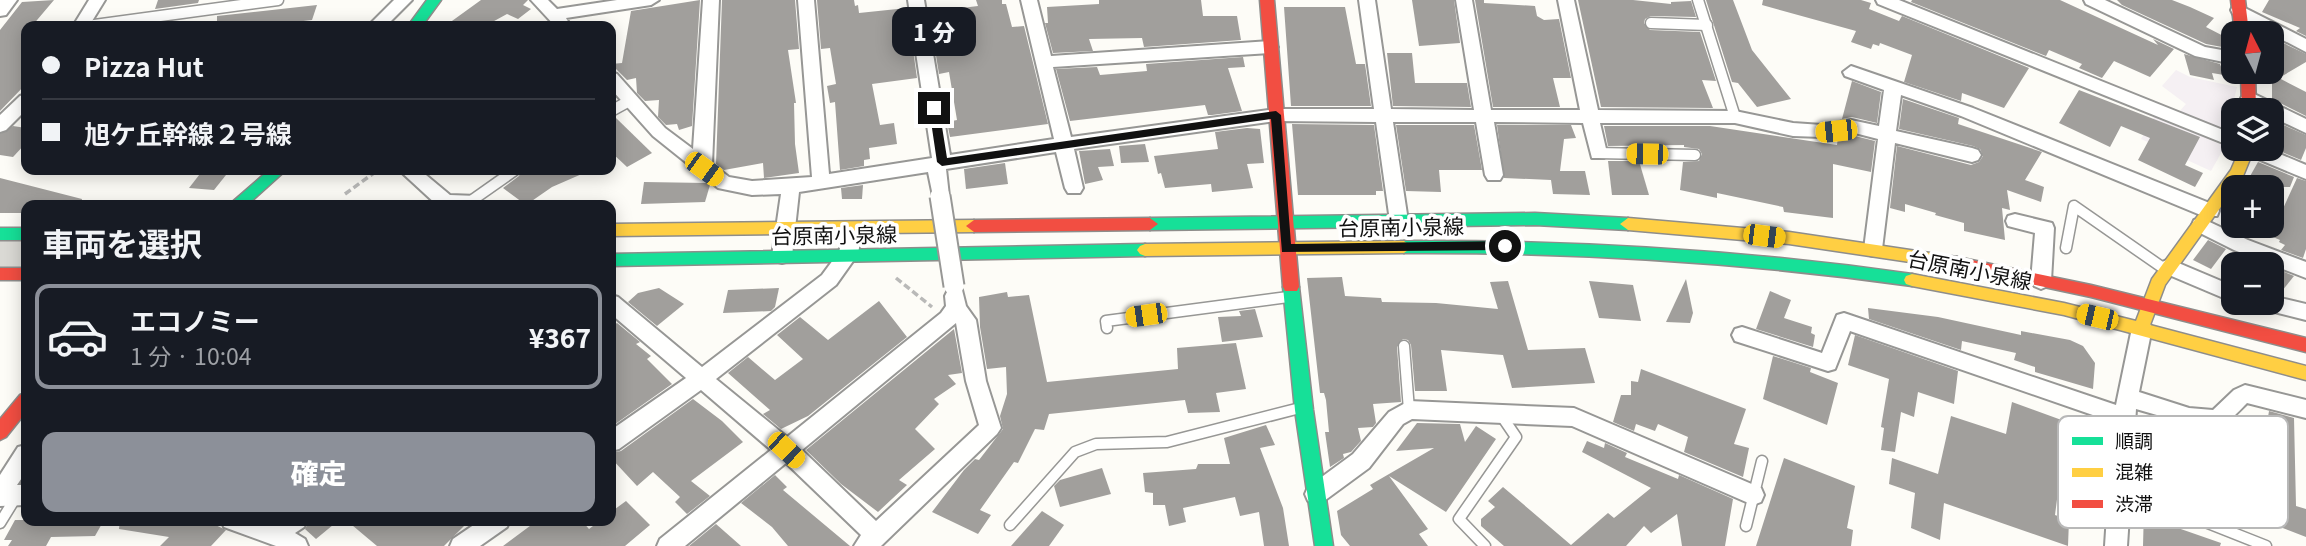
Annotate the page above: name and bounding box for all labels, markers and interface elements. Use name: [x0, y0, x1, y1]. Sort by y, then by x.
callout: 1 分: [892, 7, 976, 56]
text: 1 分: [913, 14, 955, 48]
north arrow: [2221, 21, 2284, 84]
map controls: [2221, 21, 2284, 315]
text: Pizza Hut: [84, 47, 204, 84]
route end: [918, 92, 950, 124]
button: layers: [2221, 98, 2284, 161]
text: 旭ケ丘幹線２号線: [84, 114, 292, 151]
car: [1815, 118, 1858, 144]
car: [1626, 143, 1669, 165]
car: [681, 148, 728, 190]
button: +: [2221, 175, 2284, 238]
street label: 台原南小泉線: [1338, 210, 1464, 242]
street label: 台原南小泉線: [771, 218, 897, 250]
text: 車両を選択: [42, 219, 202, 265]
car: [1742, 223, 1787, 249]
route start: [1489, 230, 1521, 262]
street label: 台原南小泉線: [1905, 242, 2035, 296]
button: −: [2221, 252, 2284, 315]
text: エコノミー: [130, 301, 260, 338]
car: [1124, 302, 1169, 328]
car: [2075, 302, 2120, 332]
icon: car: [46, 305, 109, 368]
text: ¥367: [529, 318, 591, 355]
text: 1 分 · 10:04: [130, 338, 252, 372]
legend: [2058, 416, 2288, 528]
text: 順調: [2115, 426, 2153, 453]
car: [764, 428, 809, 472]
button: 確定: [42, 432, 595, 512]
text: 混雑: [2115, 457, 2153, 484]
text: 渋滞: [2115, 489, 2153, 516]

